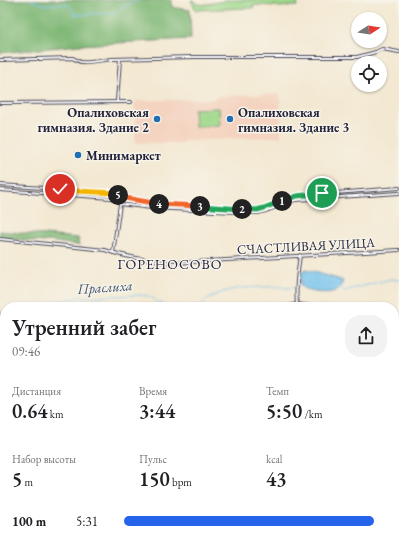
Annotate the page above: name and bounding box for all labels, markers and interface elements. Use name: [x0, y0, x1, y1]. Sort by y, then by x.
north arrow: [351, 12, 387, 48]
map controls: [351, 12, 387, 92]
button: locate: [351, 56, 387, 92]
place label: Опалиховская гимназия. Здание 2: [38, 104, 149, 136]
place label: Опалиховская гимназия. Здание 3: [238, 104, 350, 136]
marker: Опалиховская гимназия. Здание 2: [152, 114, 162, 124]
marker: Опалиховская гимназия. Здание 3: [225, 114, 235, 124]
place label: Минимаркет: [86, 147, 161, 164]
marker: Минимаркет: [73, 150, 83, 160]
pin: [43, 172, 77, 206]
pin: [305, 176, 339, 210]
icon: check: [49, 178, 71, 200]
icon: arrive: [311, 182, 333, 204]
pin: 5: [108, 185, 128, 205]
text: 5: [115, 188, 121, 202]
pin: 1: [272, 191, 292, 211]
pin: 4: [149, 194, 169, 214]
text: 1: [279, 194, 285, 208]
pin: 3: [190, 196, 210, 216]
text: 4: [156, 197, 162, 211]
text: 3: [197, 199, 203, 213]
pin: 2: [232, 199, 252, 219]
text: 2: [239, 202, 245, 216]
street label: СЧАСТЛИВАЯ УЛИЦА: [237, 234, 376, 258]
district label: ГОРЕНОСОВО: [118, 255, 222, 273]
water label: Праслиха: [76, 276, 133, 298]
text: Утренний забег: [12, 313, 156, 342]
button: share: [345, 315, 387, 357]
text: 09:46: [12, 343, 40, 360]
text: Дистанция: [12, 384, 61, 398]
text: Время: [139, 384, 167, 398]
text: Темп: [266, 384, 289, 398]
text: 0.64: [12, 398, 48, 424]
text: 3:44: [139, 398, 175, 424]
text: 5:50: [266, 398, 302, 424]
text: km: [48, 407, 64, 421]
text: /km: [302, 407, 323, 421]
text: Набор высоты: [12, 452, 76, 466]
text: Пульс: [139, 452, 167, 466]
text: kcal: [266, 452, 283, 466]
text: 5: [12, 466, 22, 492]
text: 150: [139, 466, 170, 492]
text: 43: [266, 466, 287, 492]
text: m: [22, 475, 33, 489]
text: bpm: [170, 475, 192, 489]
text: 100 m: [12, 513, 46, 530]
text: 5:31: [76, 513, 98, 530]

